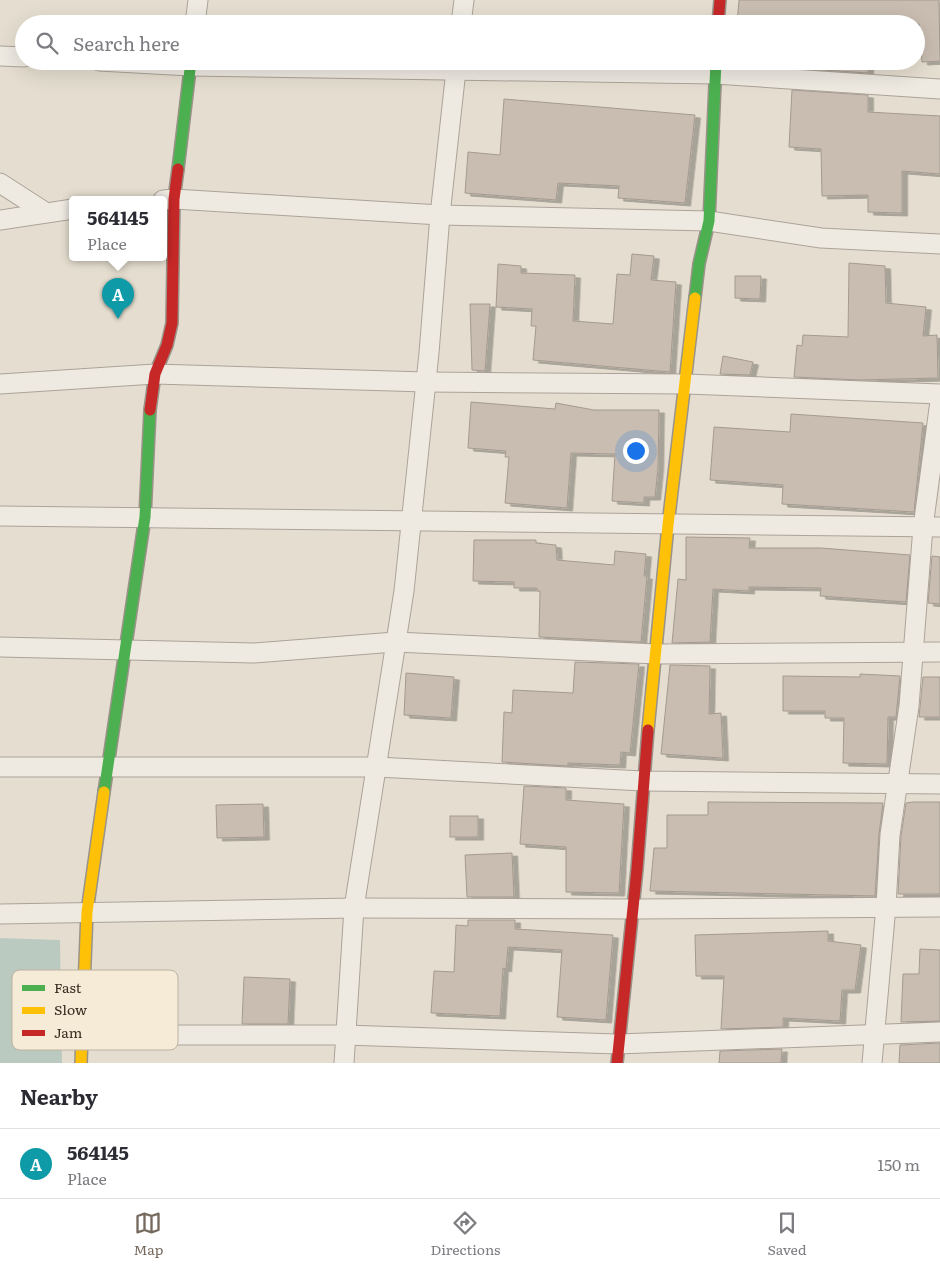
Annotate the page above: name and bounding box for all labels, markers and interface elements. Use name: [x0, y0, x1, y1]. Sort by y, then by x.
search box: [15, 15, 925, 70]
icon: search: [33, 29, 61, 57]
text: Search here: [73, 29, 180, 57]
popup: [69, 196, 167, 261]
text: 564145: [87, 203, 149, 231]
text: Place: [87, 231, 127, 255]
pin: A: [102, 278, 134, 319]
your location: [623, 438, 649, 464]
legend: [12, 970, 178, 1050]
text: Fast: [54, 977, 82, 997]
text: Slow: [54, 999, 87, 1019]
text: Jam: [54, 1022, 83, 1042]
text: Nearby: [20, 1080, 98, 1111]
text: 564145: [67, 1138, 129, 1166]
text: A: [30, 1152, 42, 1176]
text: 150 m: [877, 1152, 920, 1176]
text: Place: [67, 1166, 107, 1190]
tab: Map: [134, 1209, 163, 1259]
tab: Directions: [430, 1209, 500, 1259]
tab: Saved: [767, 1209, 806, 1259]

